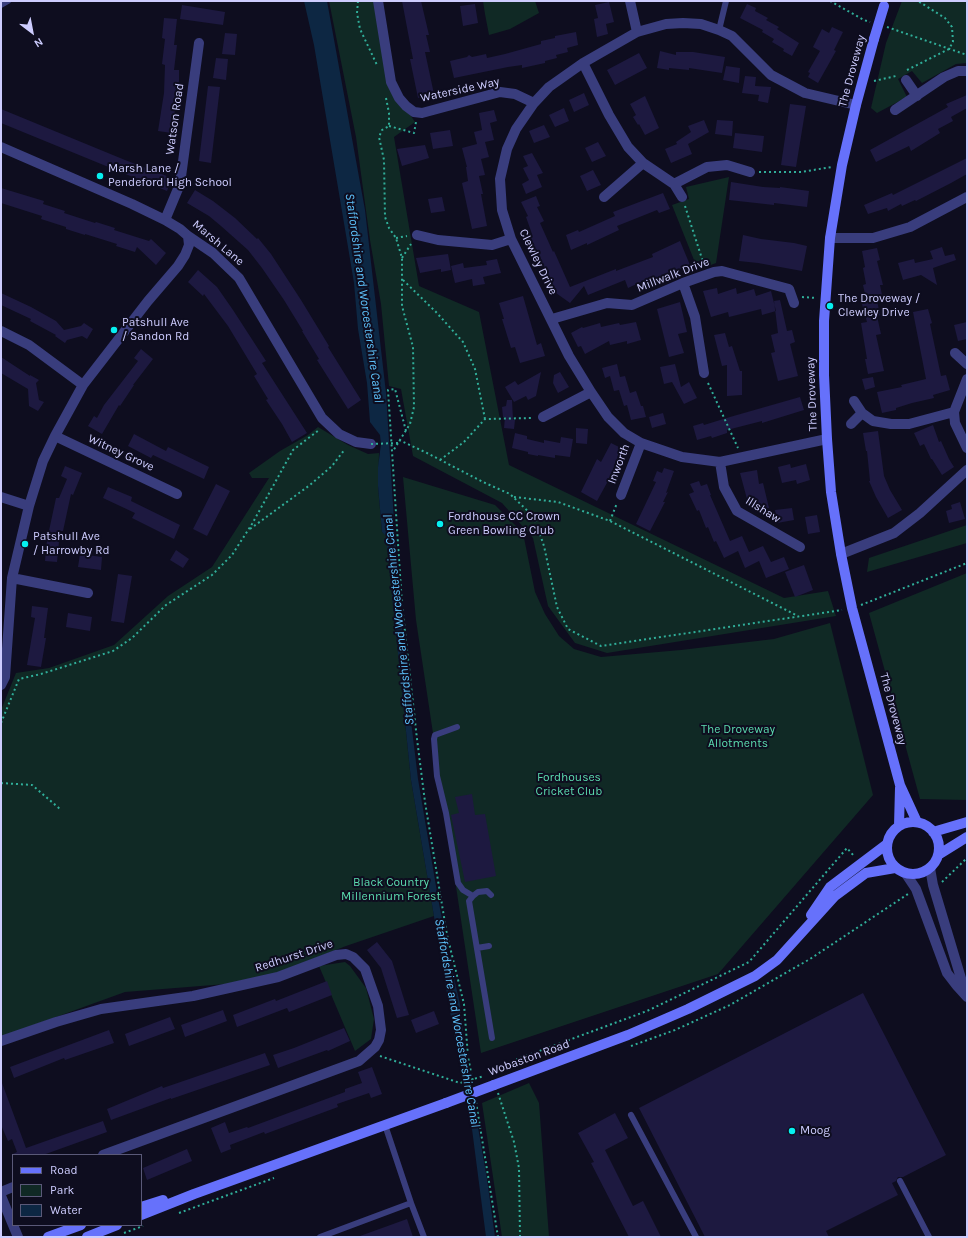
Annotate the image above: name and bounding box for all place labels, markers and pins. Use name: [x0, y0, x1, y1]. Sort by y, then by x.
place label: Marsh Lane / Pendeford High School: [108, 162, 232, 190]
marker: Marsh Lane / Pendeford High School: [95, 171, 105, 181]
place label: The Droveway / Clewley Drive: [838, 292, 920, 320]
marker: The Droveway / Clewley Drive: [825, 301, 835, 311]
place label: Patshull Ave / Sandon Rd: [122, 316, 189, 344]
marker: Patshull Ave / Sandon Rd: [109, 325, 119, 335]
place label: Fordhouse CC Crown Green Bowling Club: [448, 510, 560, 538]
marker: Fordhouse CC Crown Green Bowling Club: [435, 519, 445, 529]
place label: Patshull Ave / Harrowby Rd: [33, 530, 110, 558]
marker: Patshull Ave / Harrowby Rd: [20, 539, 30, 549]
place label: Moog: [800, 1124, 830, 1138]
marker: Moog: [787, 1126, 797, 1136]

